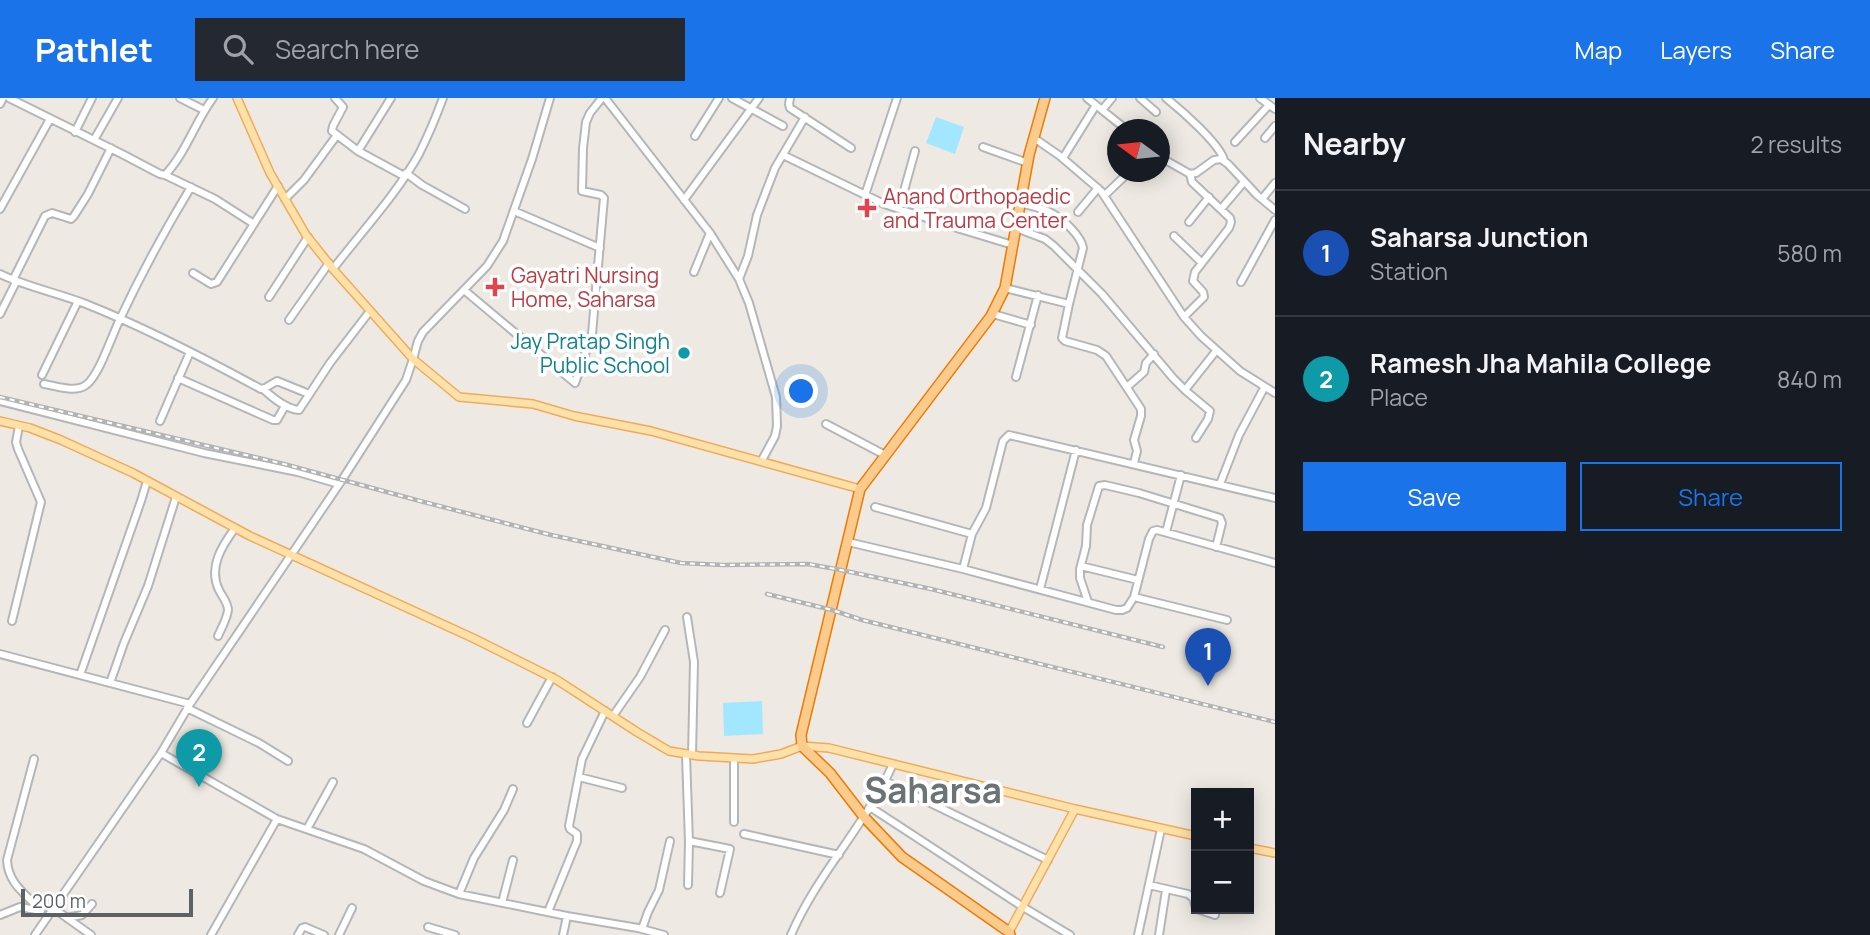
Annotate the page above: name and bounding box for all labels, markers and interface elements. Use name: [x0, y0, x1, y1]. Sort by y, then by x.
search box: [195, 18, 685, 81]
text: Pathlet: [35, 27, 153, 72]
icon: search: [219, 30, 257, 68]
text: Search here: [275, 31, 420, 67]
text: Map: [1575, 33, 1622, 66]
text: Layers: [1660, 33, 1732, 66]
text: Share: [1770, 33, 1835, 66]
north arrow: [1107, 119, 1170, 182]
text: Nearby: [1303, 123, 1406, 164]
text: 2 results: [1750, 128, 1842, 160]
place label: Anand Orthopaedic and Trauma Center: [883, 182, 1071, 234]
marker: Anand Orthopaedic and Trauma Center: [857, 198, 877, 218]
text: Saharsa Junction: [1370, 219, 1589, 255]
text: 1: [1321, 237, 1331, 269]
text: 580 m: [1777, 237, 1842, 269]
text: Station: [1370, 255, 1448, 287]
place label: Gayatri Nursing Home, Saharsa: [511, 261, 659, 313]
marker: Gayatri Nursing Home, Saharsa: [485, 277, 505, 297]
place label: Jay Pratap Singh Public School: [511, 327, 670, 379]
marker: Jay Pratap Singh Public School: [676, 345, 692, 361]
text: Ramesh Jha Mahila College: [1370, 345, 1711, 381]
text: 2: [1319, 363, 1333, 395]
text: 840 m: [1777, 363, 1842, 395]
your location: [784, 374, 818, 408]
text: Place: [1370, 381, 1428, 413]
button: Save: [1303, 462, 1566, 531]
button: Share: [1580, 462, 1842, 531]
pin: 1: [1185, 628, 1231, 686]
pin: 2: [176, 729, 222, 787]
district label: Saharsa: [864, 766, 1002, 814]
map controls: [1191, 788, 1254, 914]
button: +: [1191, 788, 1254, 851]
button: −: [1191, 851, 1254, 914]
scale bar: [21, 886, 192, 918]
text: 200 m: [32, 888, 86, 914]

